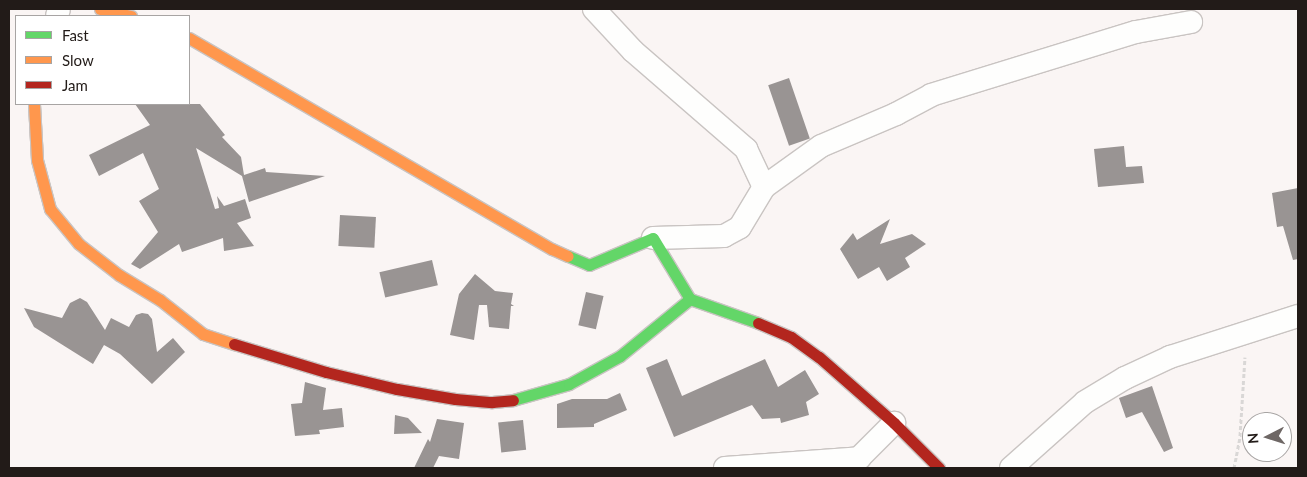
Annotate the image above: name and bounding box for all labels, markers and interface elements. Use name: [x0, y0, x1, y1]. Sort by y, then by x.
legend: [15, 15, 190, 105]
text: Fast: [62, 26, 89, 44]
text: Slow: [62, 51, 94, 69]
text: Jam: [62, 76, 88, 94]
north arrow: [1242, 412, 1292, 462]
text: N: [1244, 432, 1261, 444]

